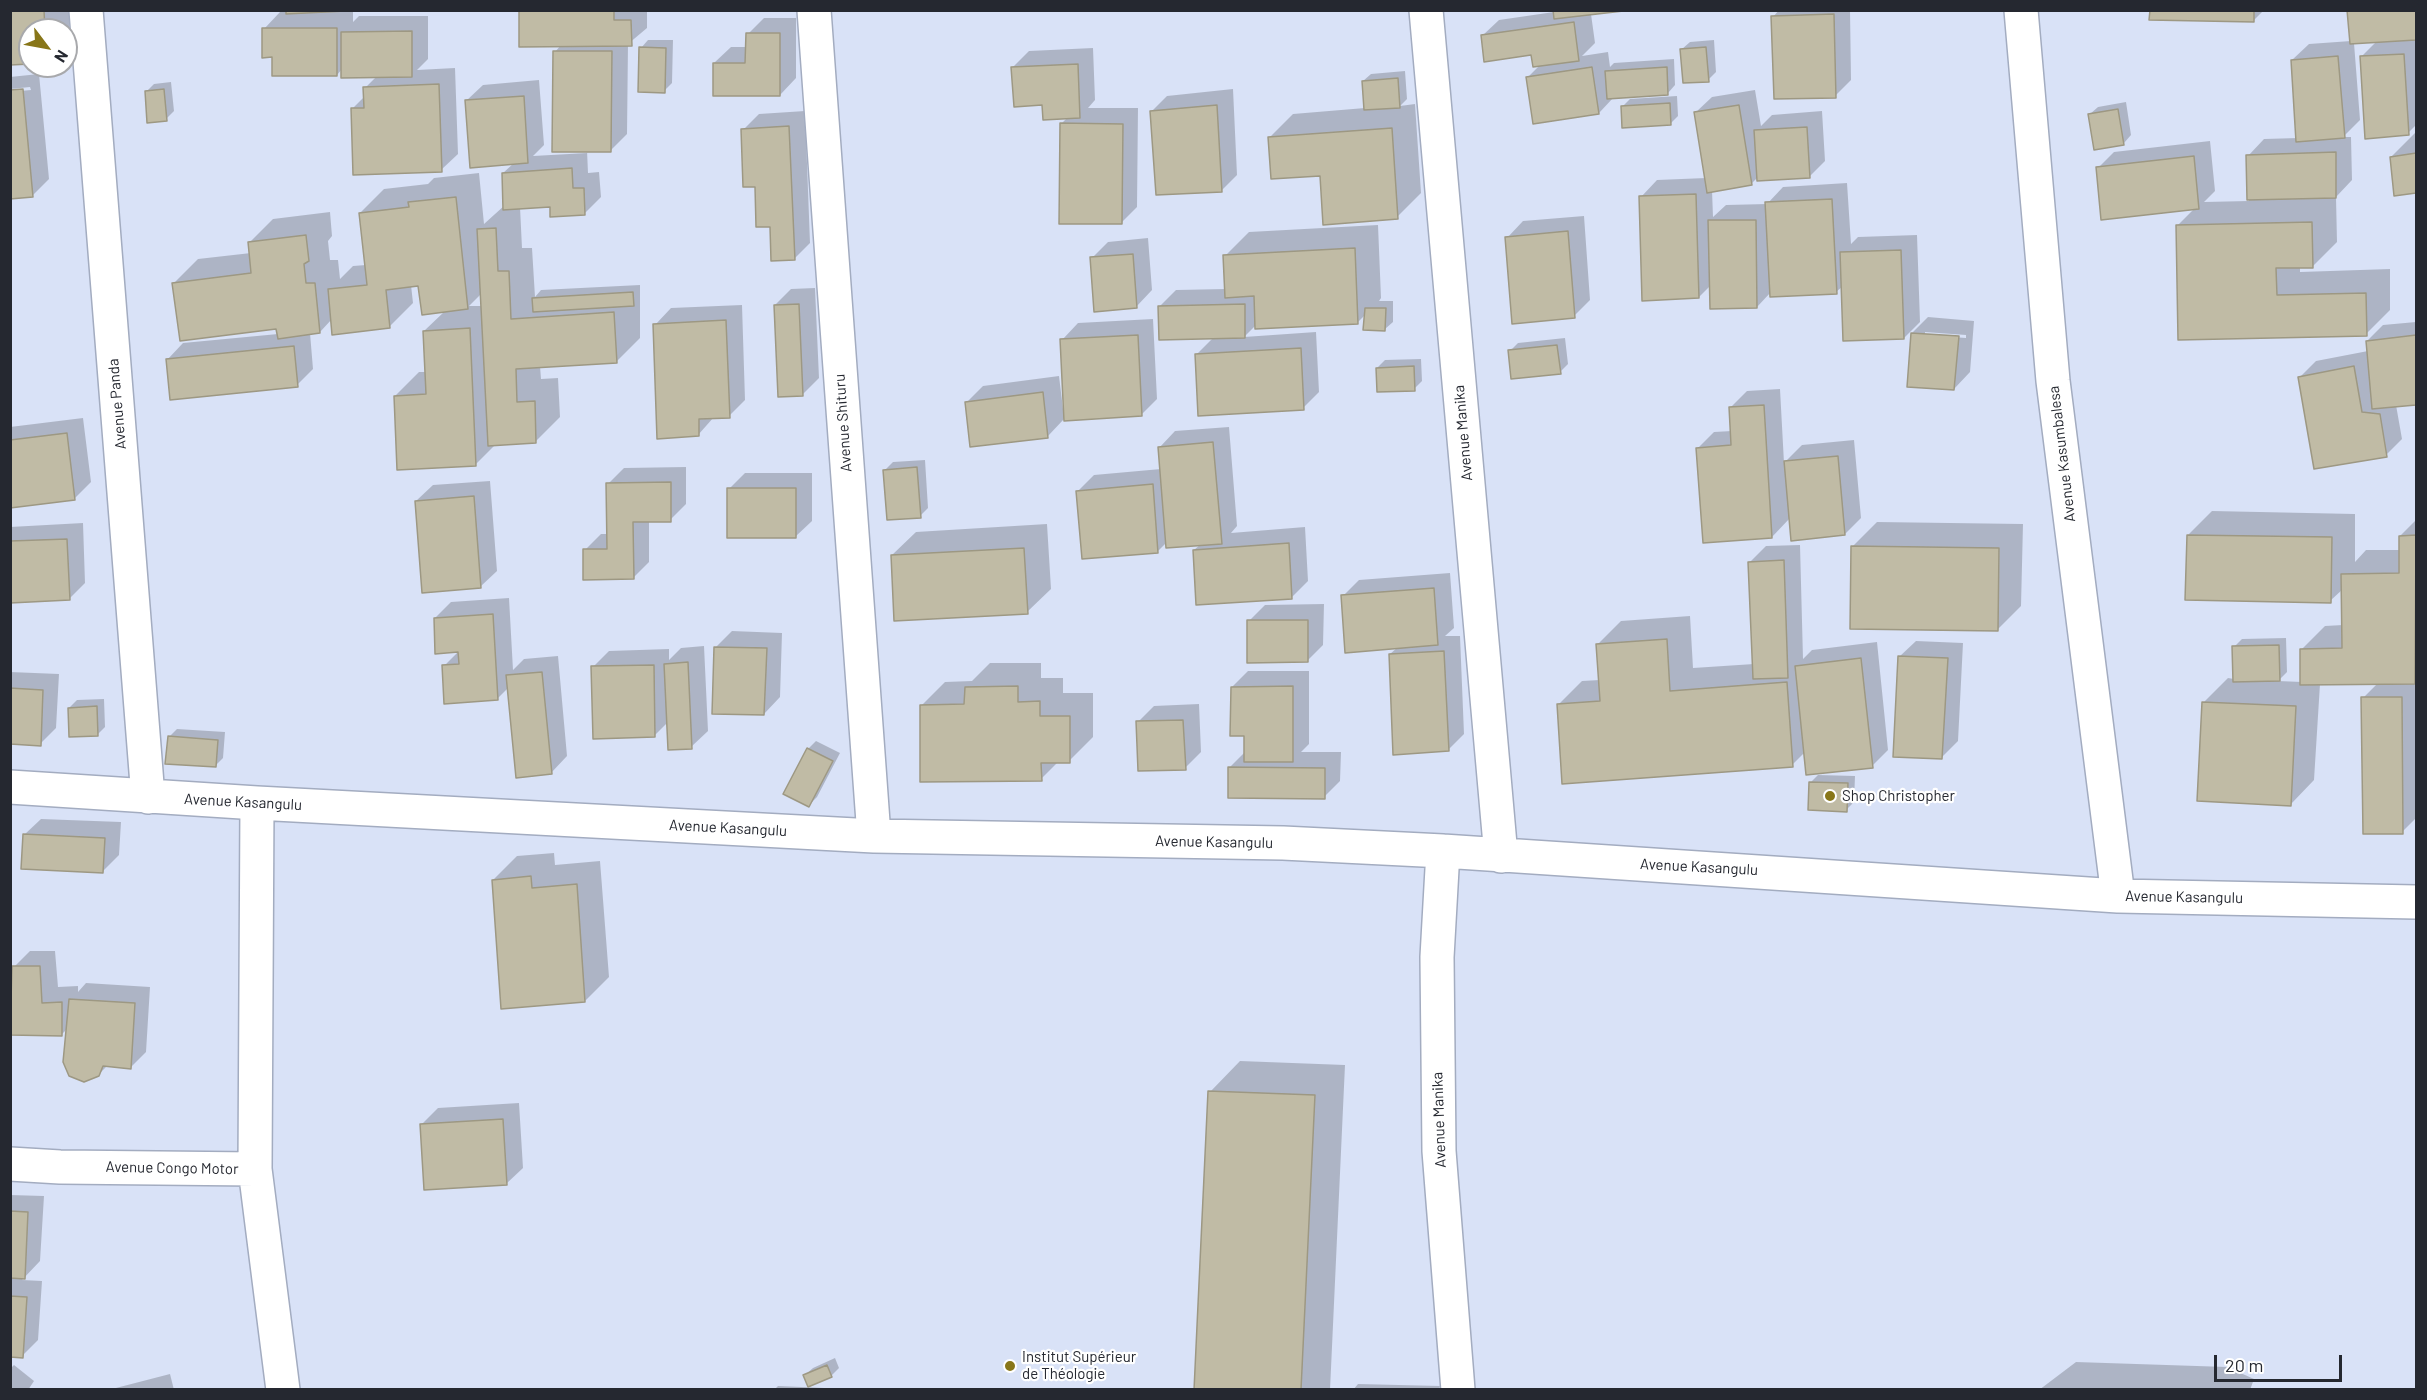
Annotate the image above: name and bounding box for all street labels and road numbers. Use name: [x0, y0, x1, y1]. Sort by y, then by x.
street label: Avenue Panda: [104, 358, 130, 450]
street label: Avenue Shituru: [831, 373, 855, 473]
street label: Avenue Manika: [1450, 384, 1476, 482]
street label: Avenue Kasumbalesa: [2045, 385, 2079, 523]
street label: Avenue Kasangulu: [184, 790, 302, 814]
street label: Avenue Kasangulu: [669, 816, 787, 840]
street label: Avenue Kasangulu: [1155, 832, 1273, 852]
street label: Avenue Kasangulu: [1640, 855, 1758, 879]
street label: Avenue Kasangulu: [2125, 887, 2243, 907]
street label: Avenue Manika: [1428, 1072, 1450, 1168]
street label: Avenue Congo Motor: [105, 1158, 239, 1178]

